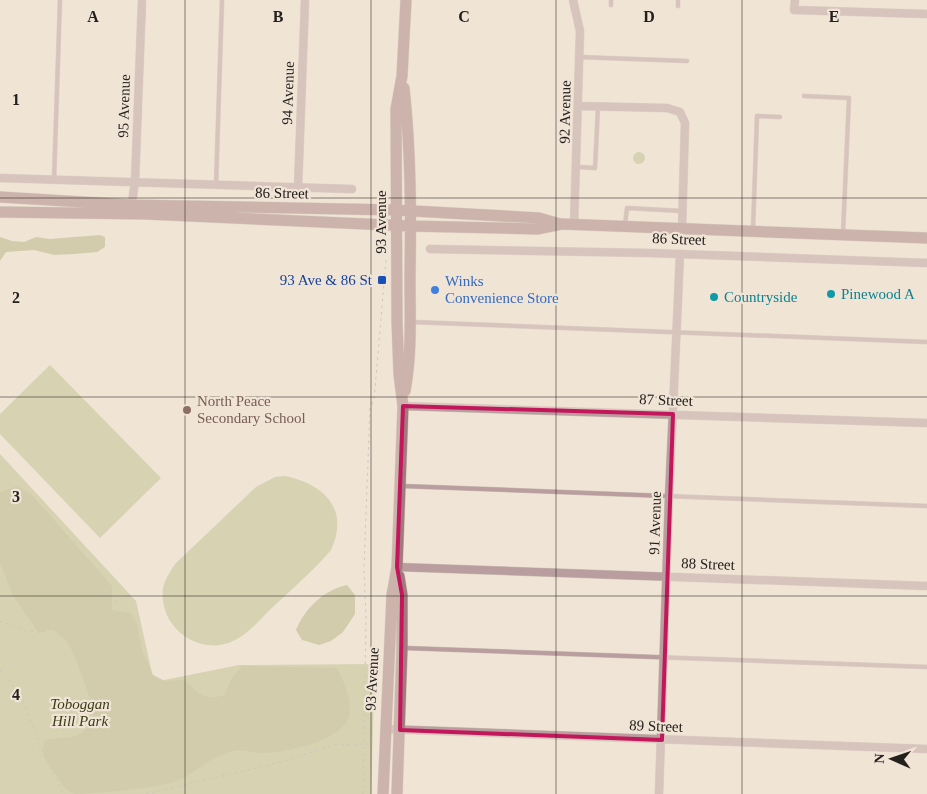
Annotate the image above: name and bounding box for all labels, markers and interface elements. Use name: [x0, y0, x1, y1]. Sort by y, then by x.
text: A: [87, 8, 99, 25]
text: B: [273, 8, 284, 25]
text: C: [458, 8, 470, 25]
text: D: [643, 8, 655, 25]
text: E: [829, 8, 839, 25]
street label: 94 Avenue: [279, 61, 297, 125]
street label: 95 Avenue: [115, 74, 133, 138]
street label: 92 Avenue: [556, 80, 574, 144]
text: 1: [12, 91, 20, 108]
street label: 86 Street: [255, 185, 310, 201]
street label: 93 Avenue: [373, 190, 389, 254]
street label: 86 Street: [652, 230, 707, 248]
place label: 93 Ave & 86 St: [280, 272, 373, 288]
place label: Winks Convenience Store: [445, 273, 559, 306]
marker: 93 Ave & 86 St: [376, 274, 388, 286]
marker: Winks Convenience Store: [429, 284, 441, 296]
place label: Pinewood A: [841, 286, 915, 302]
marker: Pinewood A: [825, 288, 837, 300]
text: 2: [12, 289, 20, 306]
place label: Countryside: [724, 289, 798, 305]
marker: Countryside: [708, 291, 720, 303]
street label: 87 Street: [639, 391, 694, 409]
place label: North Peace Secondary School: [197, 393, 306, 426]
marker: North Peace Secondary School: [181, 404, 193, 416]
text: 3: [12, 488, 20, 505]
street label: 91 Avenue: [646, 491, 664, 555]
street label: 88 Street: [681, 555, 736, 573]
street label: 93 Avenue: [362, 647, 382, 711]
text: 4: [12, 686, 20, 703]
park label: Toboggan Hill Park: [50, 696, 110, 729]
street label: 89 Street: [629, 717, 684, 735]
north arrow: [867, 734, 917, 784]
text: N: [872, 753, 887, 764]

